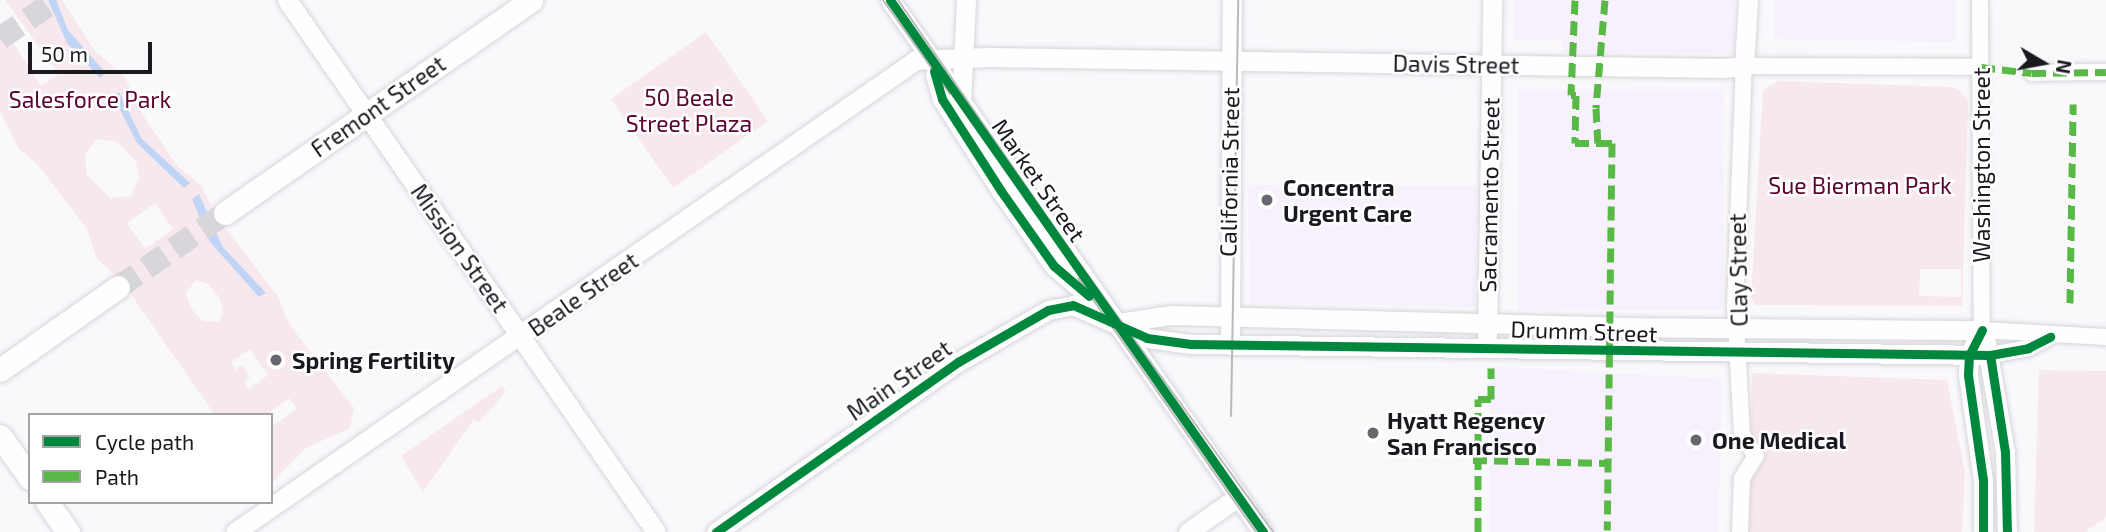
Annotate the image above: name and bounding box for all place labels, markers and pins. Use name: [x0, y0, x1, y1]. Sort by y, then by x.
place label: Concentra Urgent Care: [1283, 173, 1412, 227]
marker: Concentra Urgent Care: [1257, 190, 1277, 210]
place label: Spring Fertility: [292, 346, 455, 374]
marker: Spring Fertility: [266, 350, 286, 370]
place label: Hyatt Regency San Francisco: [1387, 406, 1545, 460]
marker: Hyatt Regency San Francisco: [1365, 425, 1381, 441]
place label: One Medical: [1712, 426, 1846, 454]
marker: One Medical: [1686, 430, 1706, 450]

